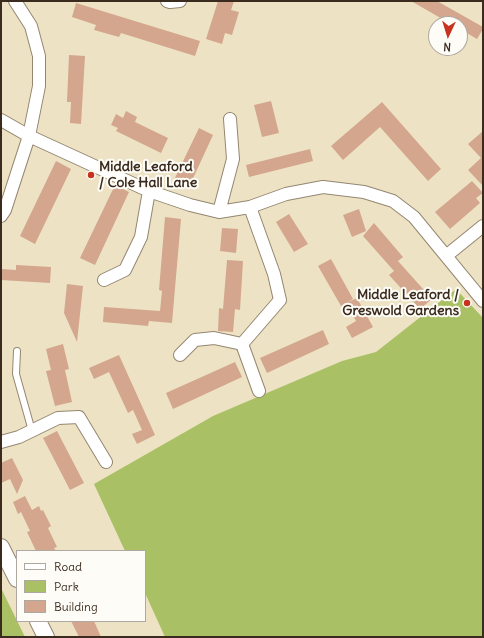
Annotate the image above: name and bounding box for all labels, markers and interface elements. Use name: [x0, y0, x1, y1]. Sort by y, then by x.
north arrow: [428, 16, 468, 56]
text: N: [443, 40, 452, 54]
place label: Middle Leaford / Cole Hall Lane: [99, 159, 197, 192]
marker: Middle Leaford / Cole Hall Lane: [86, 170, 96, 180]
place label: Middle Leaford / Greswold Gardens: [342, 287, 459, 320]
marker: Middle Leaford / Greswold Gardens: [462, 298, 472, 308]
legend: [16, 550, 146, 622]
text: Road: [54, 559, 82, 574]
text: Park: [54, 579, 79, 594]
text: Building: [54, 599, 98, 614]

